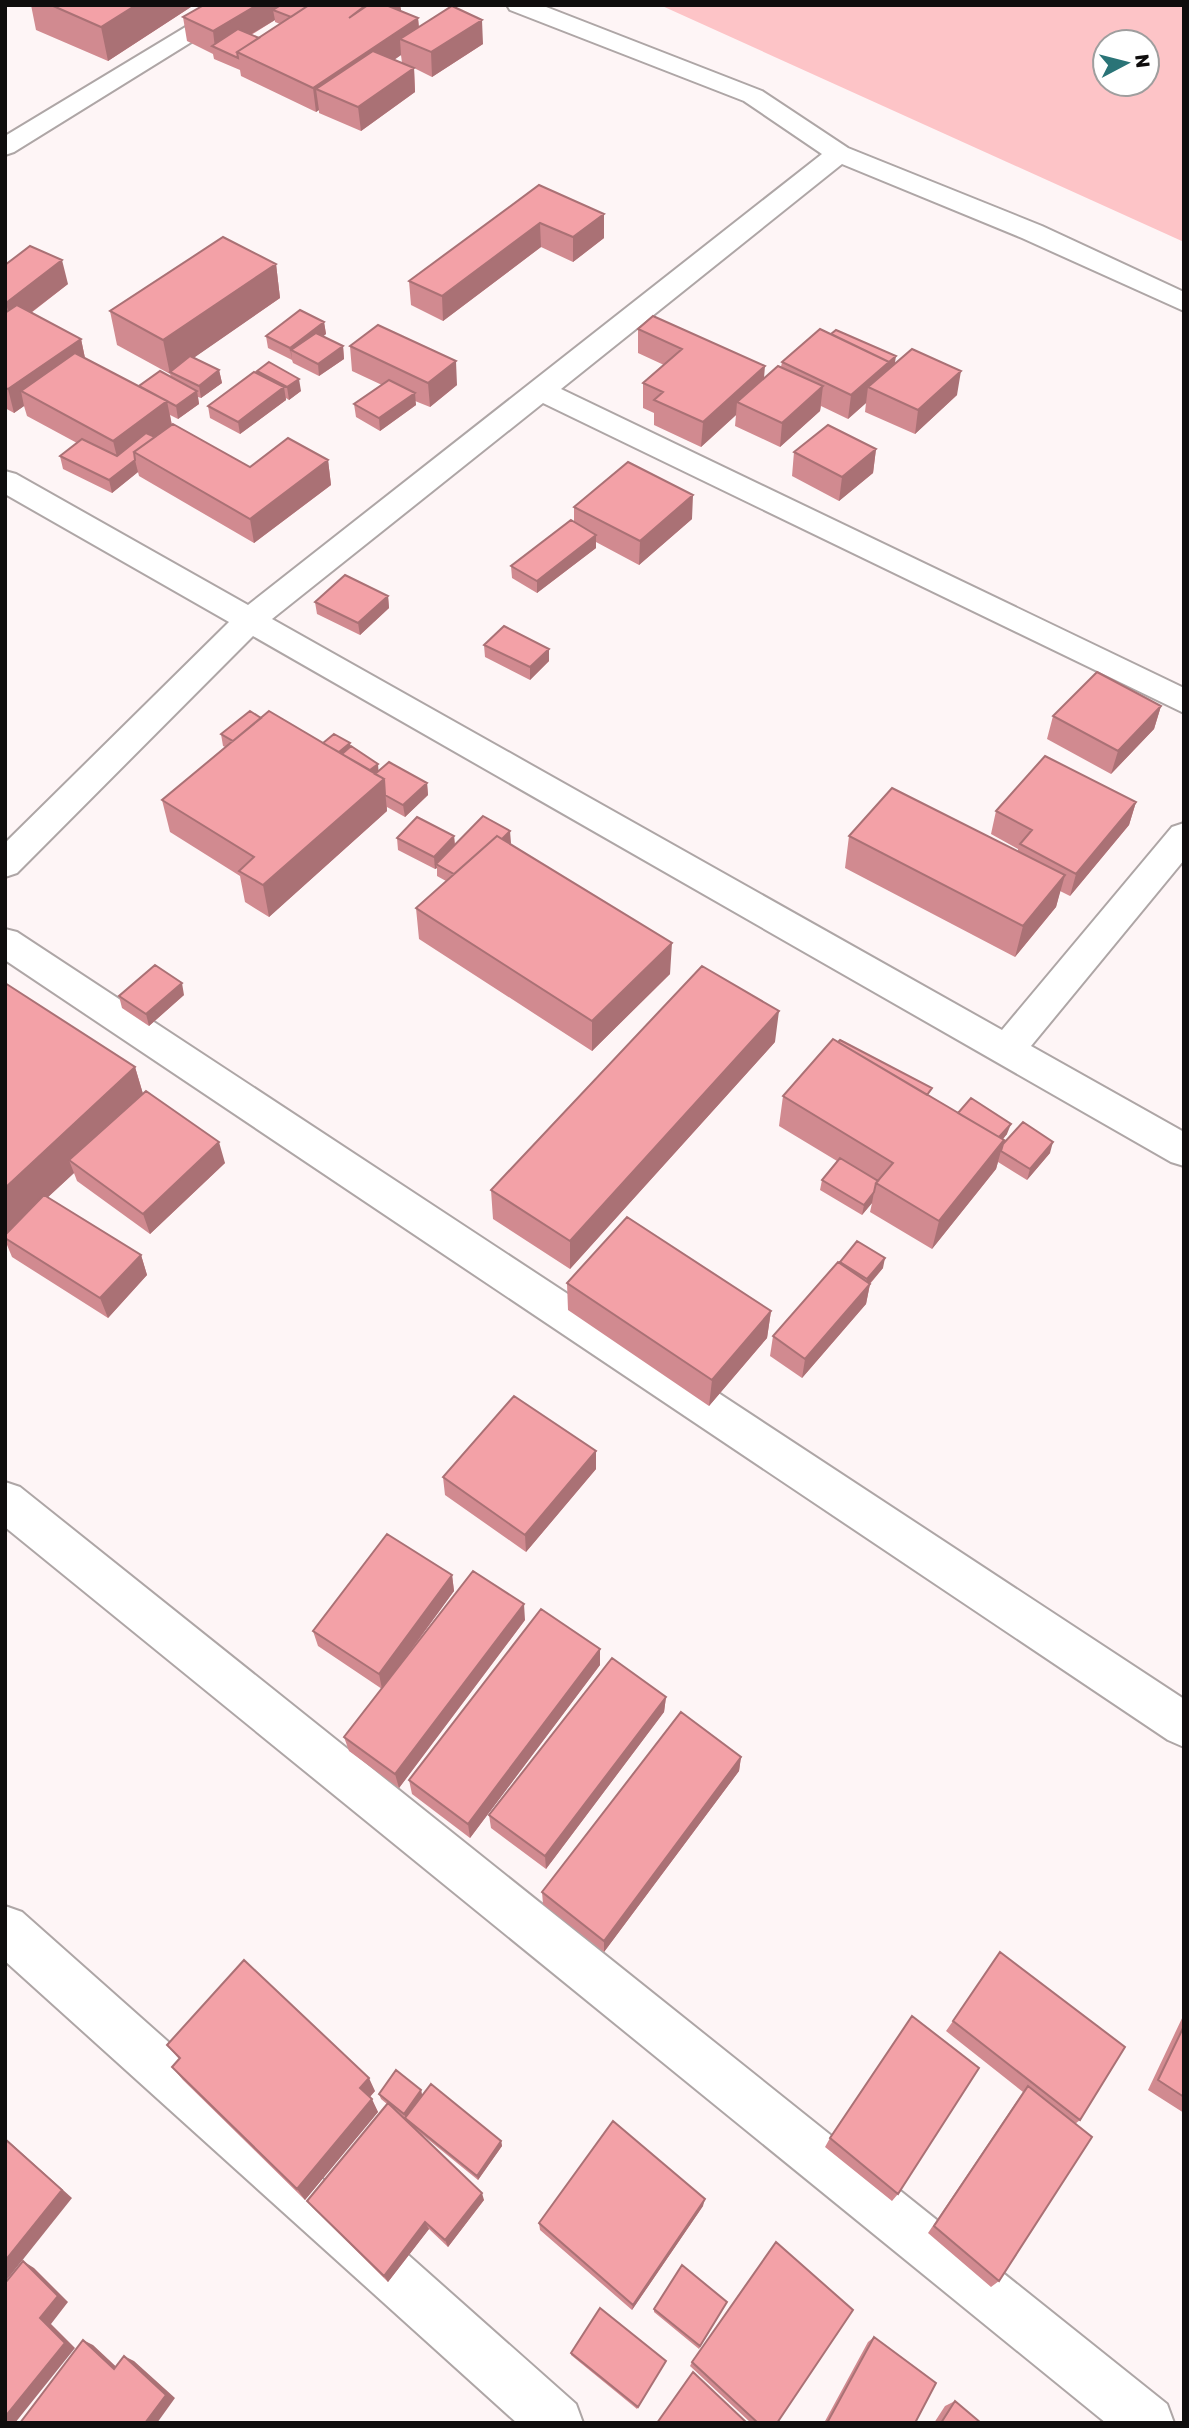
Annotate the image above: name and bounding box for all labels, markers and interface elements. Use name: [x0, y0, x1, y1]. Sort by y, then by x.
north arrow: [1091, 28, 1161, 98]
text: N: [1130, 53, 1155, 69]

